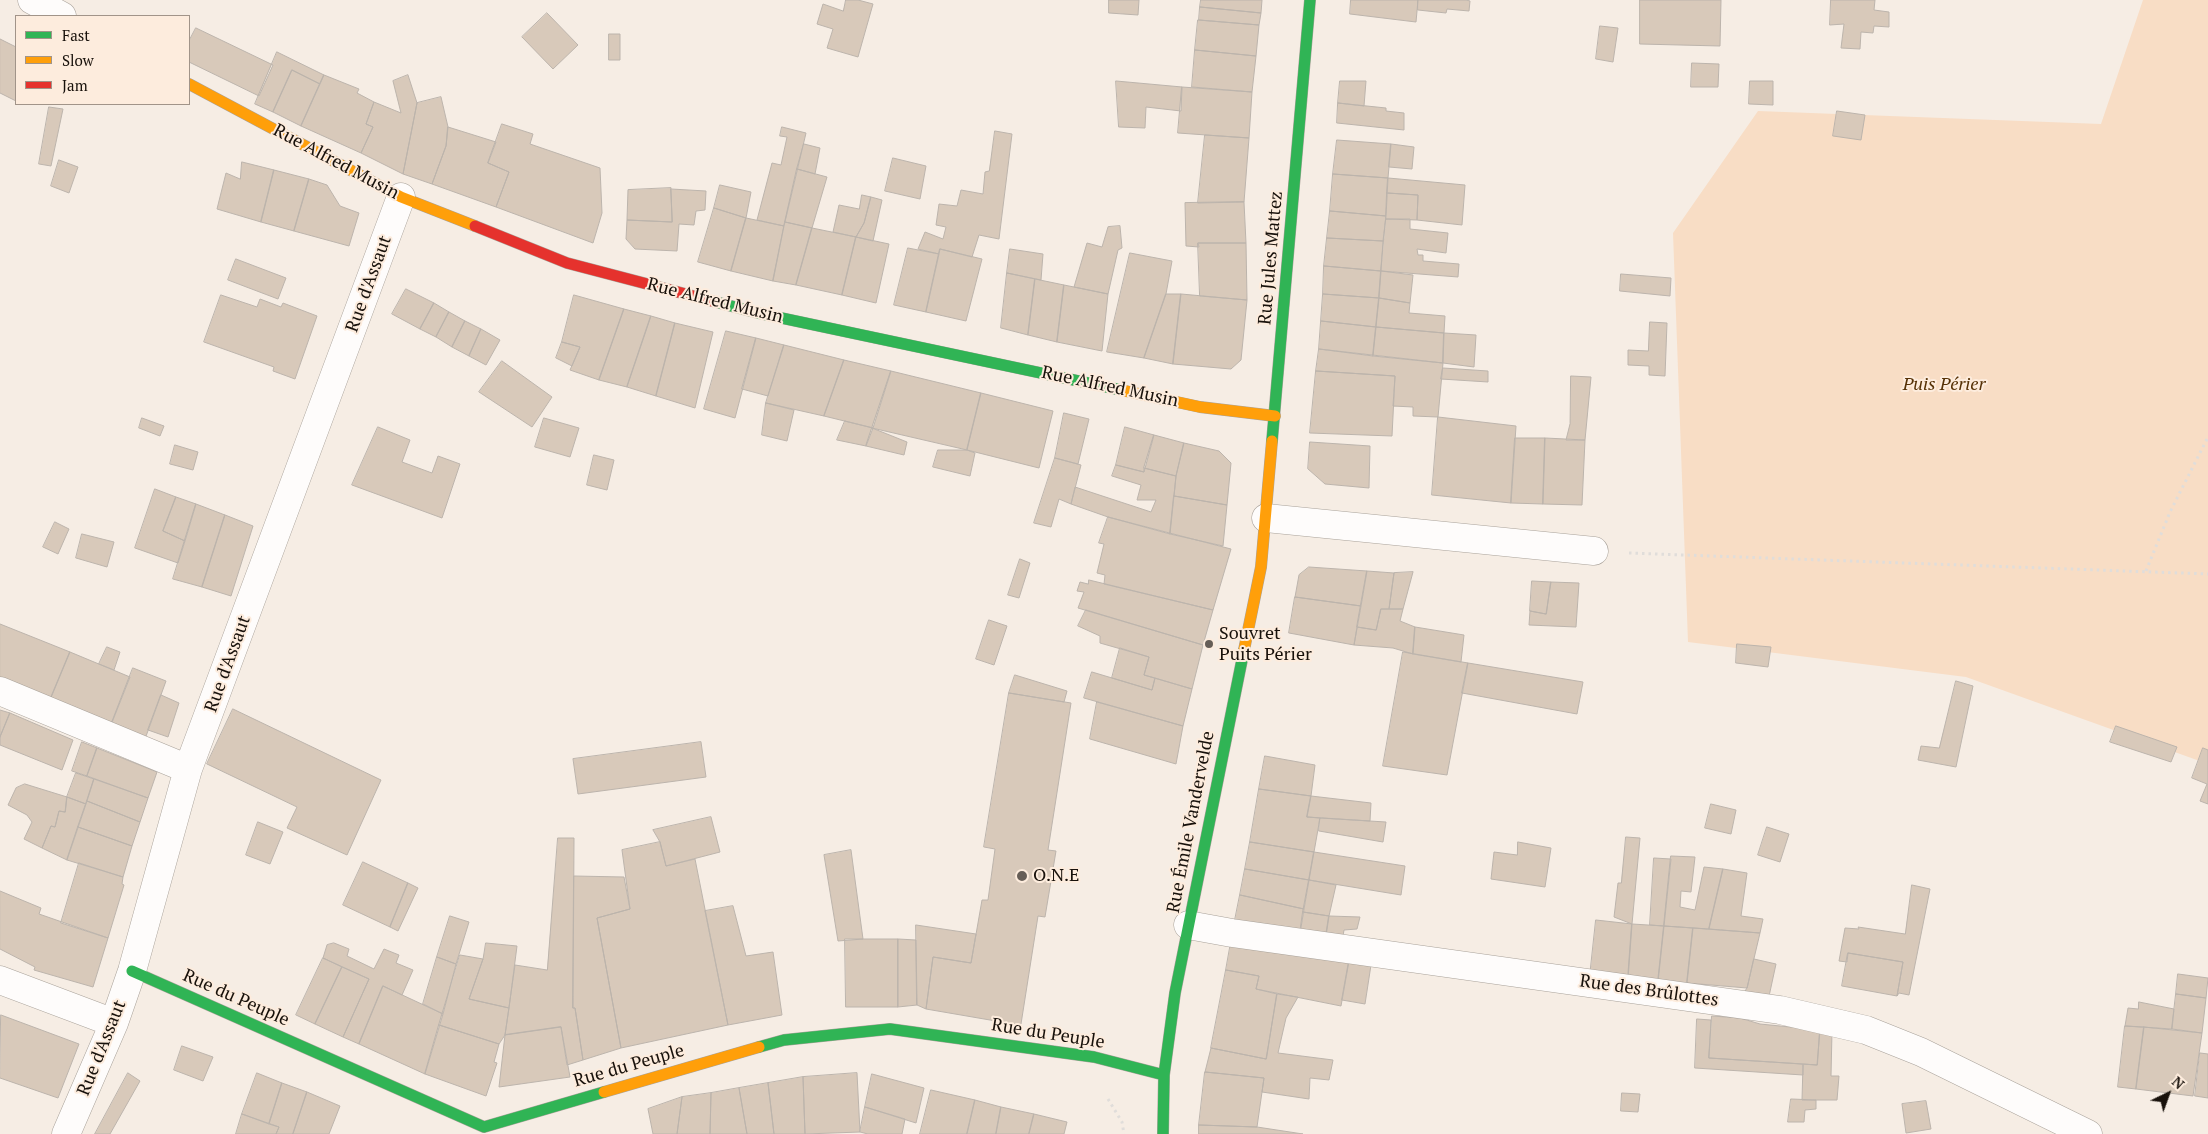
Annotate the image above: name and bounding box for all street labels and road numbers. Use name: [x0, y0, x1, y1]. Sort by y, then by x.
street label: Rue Alfred Musin: [269, 120, 403, 204]
street label: Rue Jules Mattez: [1254, 190, 1288, 326]
street label: Rue d'Assaut: [342, 233, 396, 335]
street label: Rue Alfred Musin: [645, 274, 785, 328]
street label: Rue Alfred Musin: [1040, 362, 1180, 412]
street label: Rue d'Assaut: [201, 613, 255, 715]
street label: Rue Émile Vandervelde: [1163, 729, 1219, 915]
street label: Rue du Peuple: [179, 965, 293, 1031]
street label: Rue des Brûlottes: [1578, 971, 1720, 1011]
street label: Rue d'Assaut: [73, 997, 131, 1099]
street label: Rue du Peuple: [990, 1014, 1106, 1054]
street label: Rue du Peuple: [571, 1040, 687, 1092]

